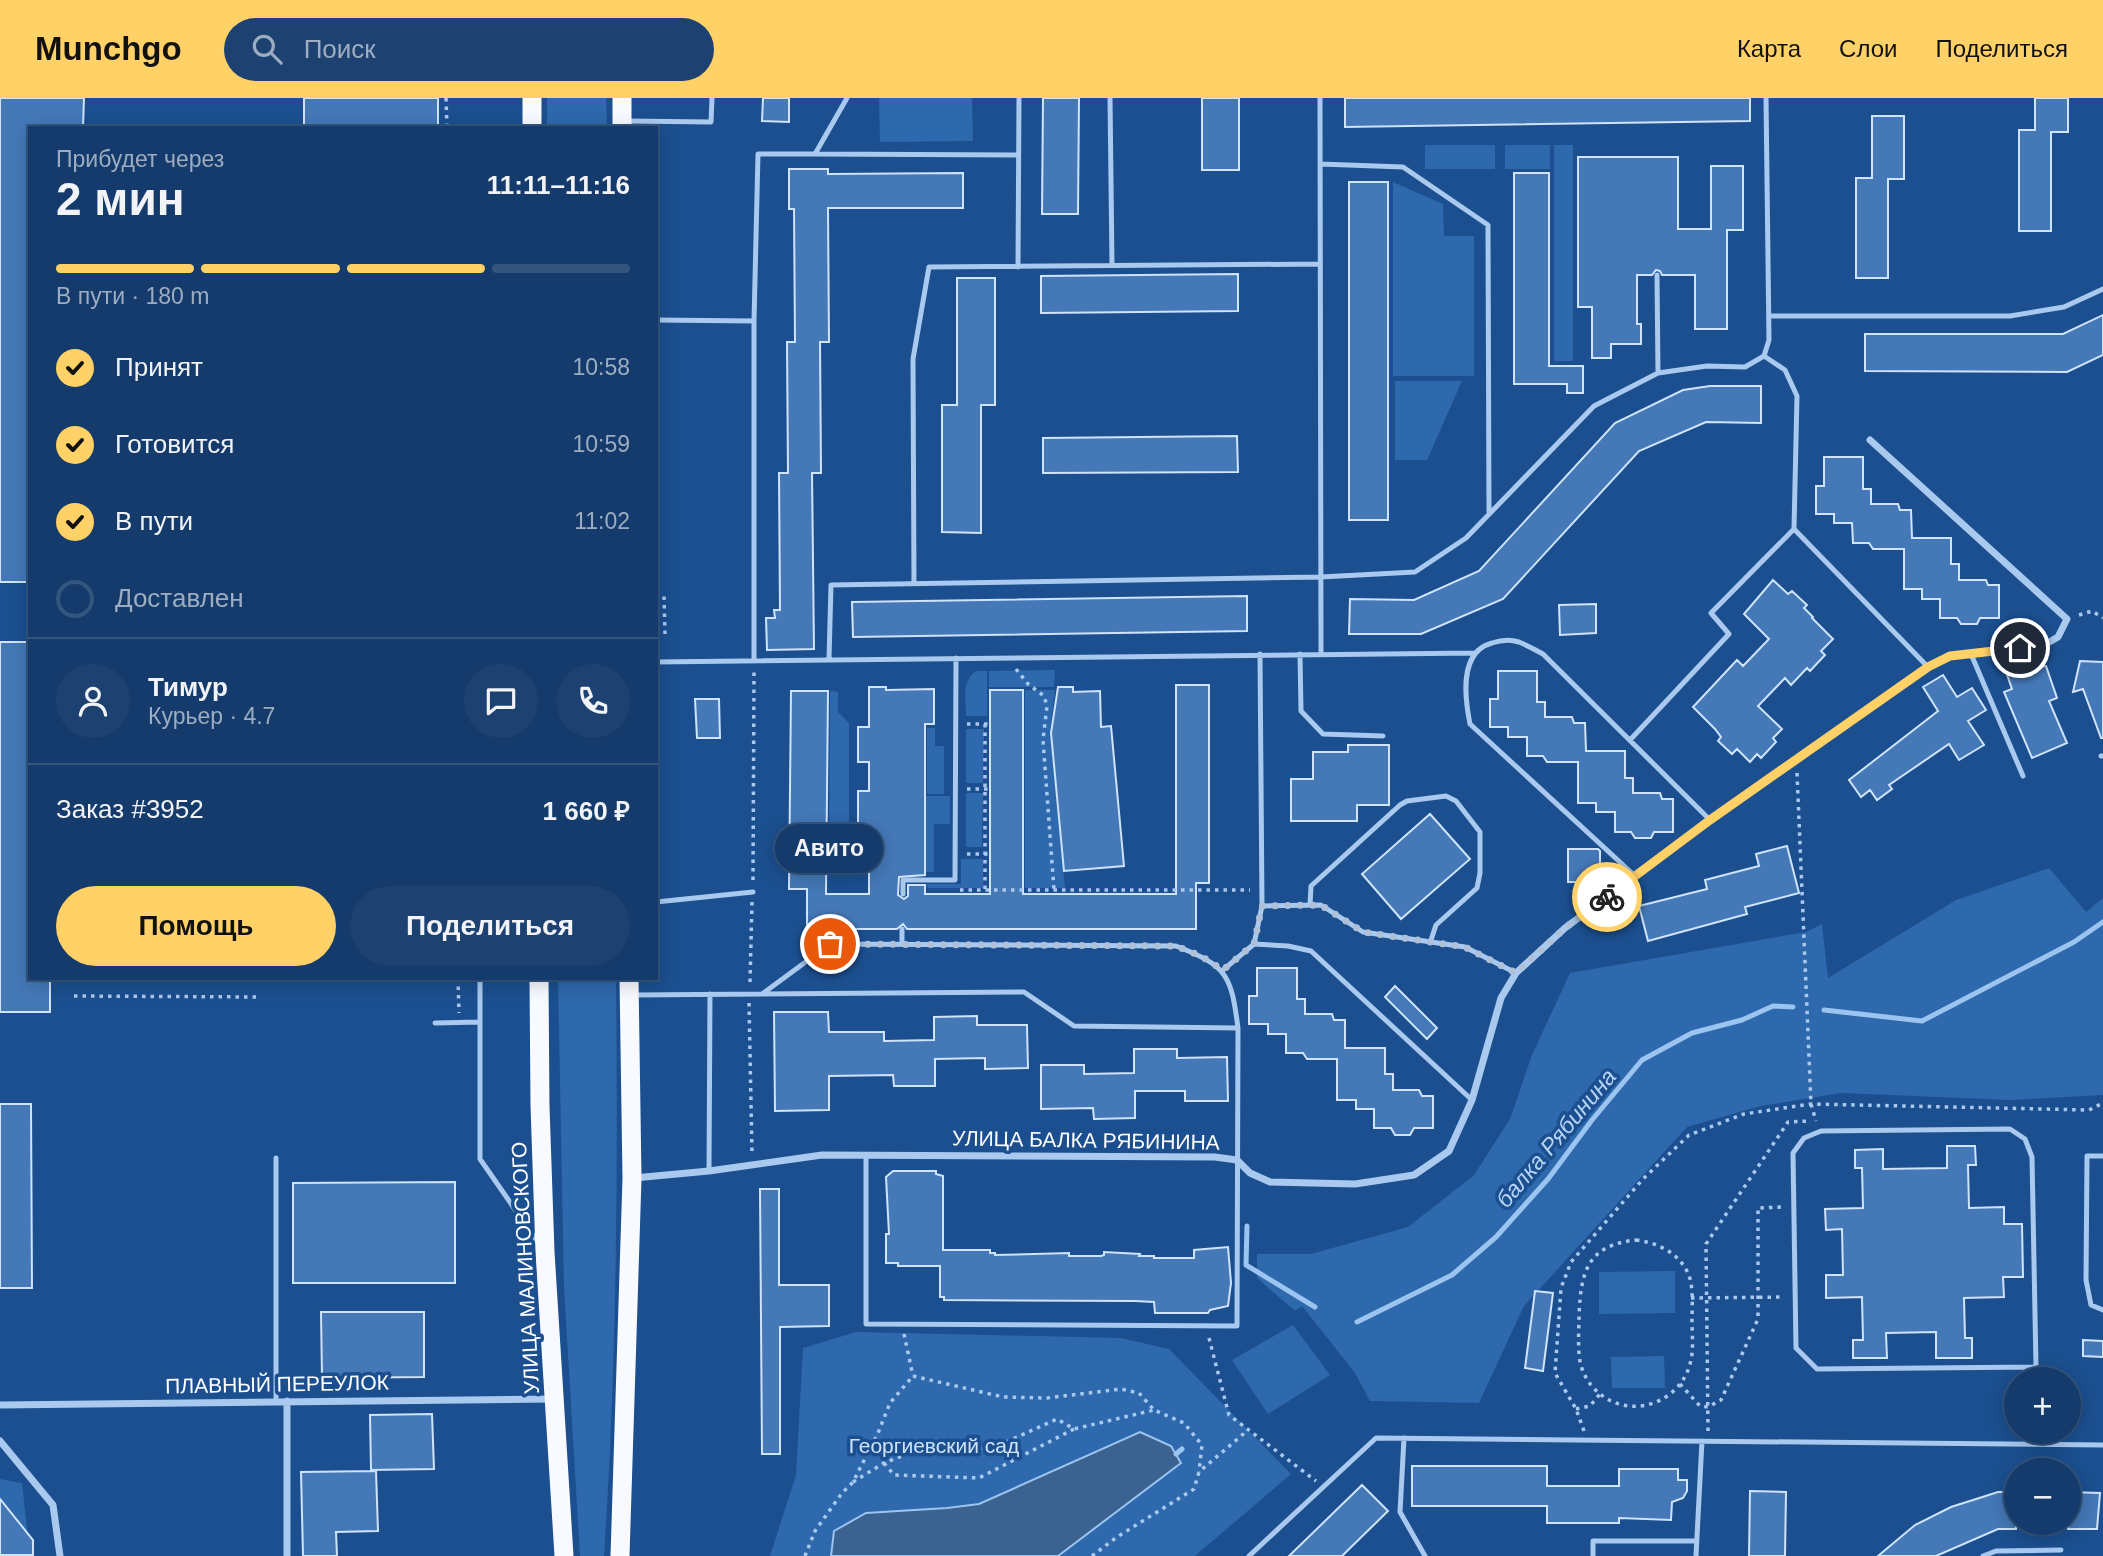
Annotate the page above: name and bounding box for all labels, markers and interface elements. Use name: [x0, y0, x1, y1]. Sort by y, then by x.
search box: [224, 18, 714, 81]
text: Munchgo: [35, 30, 182, 67]
icon: search: [248, 30, 286, 68]
text: Поиск: [304, 34, 376, 64]
text: Карта: [1737, 35, 1801, 62]
text: Слои: [1839, 35, 1897, 62]
text: Поделиться: [1935, 35, 2068, 62]
text: Прибудет через: [56, 146, 224, 172]
text: 11:11–11:16: [487, 170, 630, 200]
text: 2 мин: [56, 173, 184, 225]
text: В пути · 180 m: [56, 283, 209, 309]
icon: check: [56, 349, 94, 387]
text: Принят: [115, 352, 203, 382]
text: 10:58: [572, 354, 630, 380]
icon: check: [56, 426, 94, 464]
text: Готовится: [115, 429, 234, 459]
text: 10:59: [572, 431, 630, 457]
icon: check: [56, 503, 94, 541]
text: В пути: [115, 506, 193, 536]
text: 11:02: [574, 508, 630, 534]
text: Доставлен: [115, 583, 244, 613]
pin: [1990, 618, 2050, 678]
icon: home: [2001, 629, 2039, 667]
button: person: [56, 664, 130, 738]
button: chat: [464, 664, 538, 738]
button: phone: [556, 664, 630, 738]
text: Тимур: [148, 672, 228, 702]
text: Курьер · 4.7: [148, 703, 275, 729]
text: Заказ #3952: [56, 794, 204, 824]
text: 1 660 ₽: [543, 796, 630, 826]
callout: Авито: [776, 825, 884, 874]
text: Авито: [794, 835, 864, 861]
courier: [1572, 862, 1642, 932]
icon: bike: [1588, 878, 1626, 916]
button: Помощь: [56, 886, 336, 966]
button: Поделиться: [350, 886, 630, 966]
pin: [800, 914, 860, 974]
icon: bag: [811, 925, 849, 963]
water label: балка Рябинина: [1491, 1064, 1621, 1212]
street label: УЛИЦА БАЛКА РЯБИНИНА: [952, 1126, 1220, 1154]
street label: УЛИЦА МАЛИНОВСКОГО: [507, 1141, 543, 1395]
map controls: [2004, 1367, 2081, 1535]
button: +: [2004, 1367, 2081, 1444]
street label: ПЛАВНЫЙ ПЕРЕУЛОК: [165, 1371, 390, 1397]
park label: Георгиевский сад: [849, 1434, 1019, 1457]
button: −: [2004, 1458, 2081, 1535]

